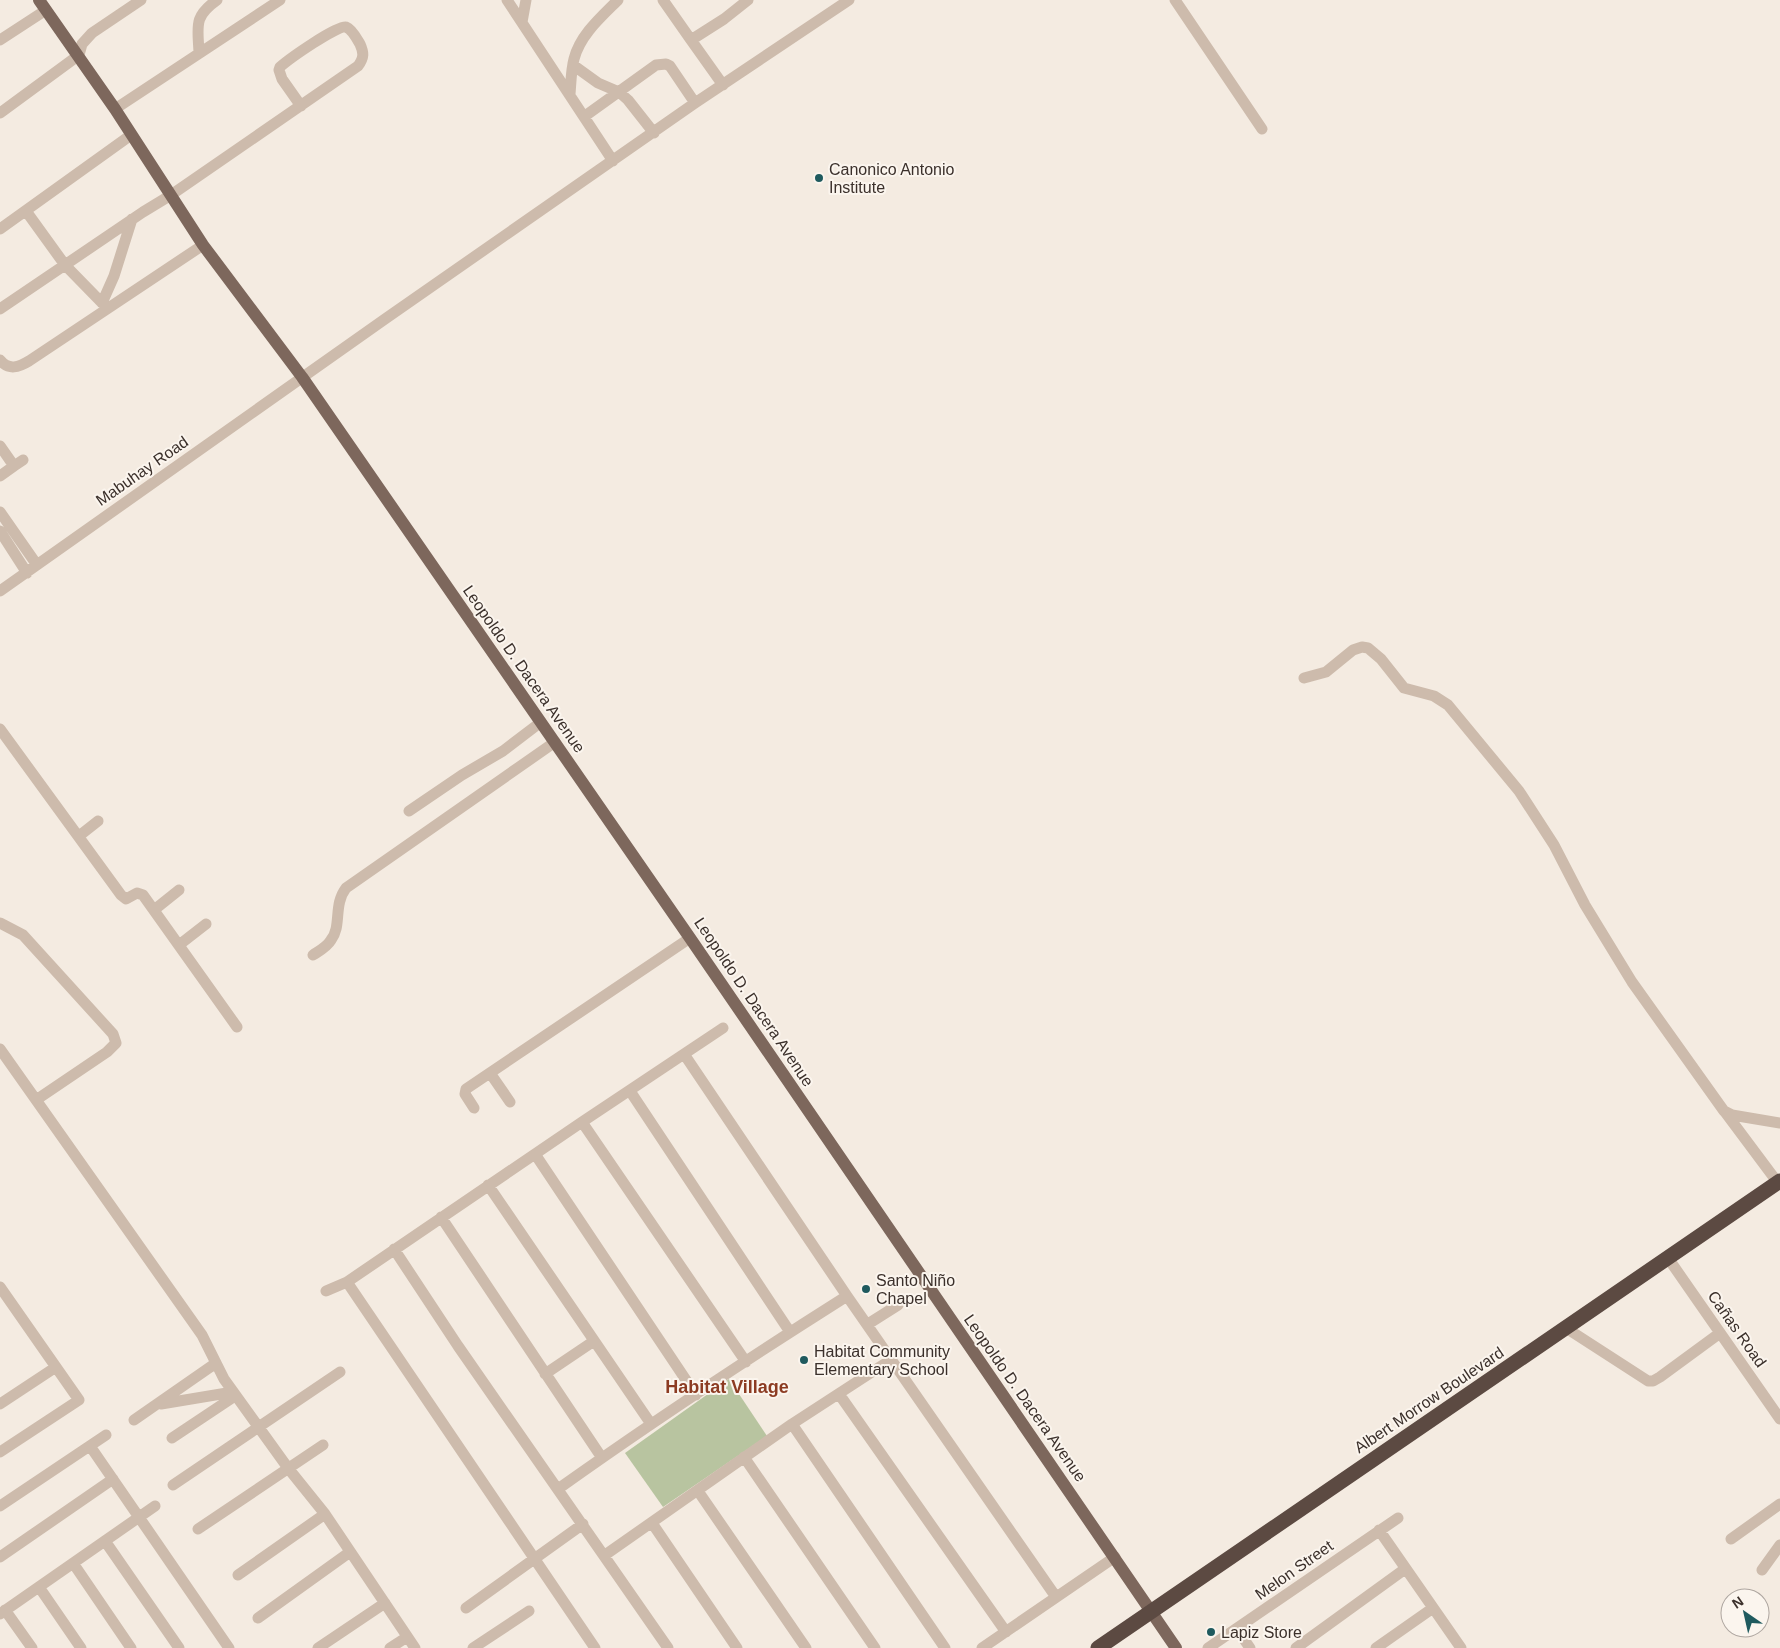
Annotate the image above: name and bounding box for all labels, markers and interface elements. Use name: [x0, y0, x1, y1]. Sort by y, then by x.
place label: Canonico Antonio Institute: [829, 161, 955, 196]
marker: Canonico Antonio Institute: [813, 172, 825, 184]
street label: Mabuhay Road: [93, 433, 191, 509]
street label: Leopoldo D. Dacera Avenue: [460, 582, 588, 756]
street label: Leopoldo D. Dacera Avenue: [691, 914, 817, 1090]
place label: Santo Niño Chapel: [876, 1272, 955, 1307]
marker: Santo Niño Chapel: [860, 1283, 872, 1295]
street label: Cañas Road: [1705, 1288, 1769, 1370]
street label: Leopoldo D. Dacera Avenue: [961, 1311, 1089, 1485]
place label: Habitat Community Elementary School: [814, 1343, 950, 1378]
street label: Albert Morrow Boulevard: [1351, 1344, 1507, 1456]
marker: Habitat Community Elementary School: [798, 1354, 810, 1366]
district label: Habitat Village: [665, 1377, 789, 1397]
street label: Melon Street: [1252, 1537, 1336, 1603]
north arrow: [1720, 1588, 1770, 1638]
text: N: [1729, 1593, 1746, 1612]
place label: Lapiz Store: [1221, 1624, 1302, 1641]
marker: Lapiz Store: [1205, 1626, 1217, 1638]

